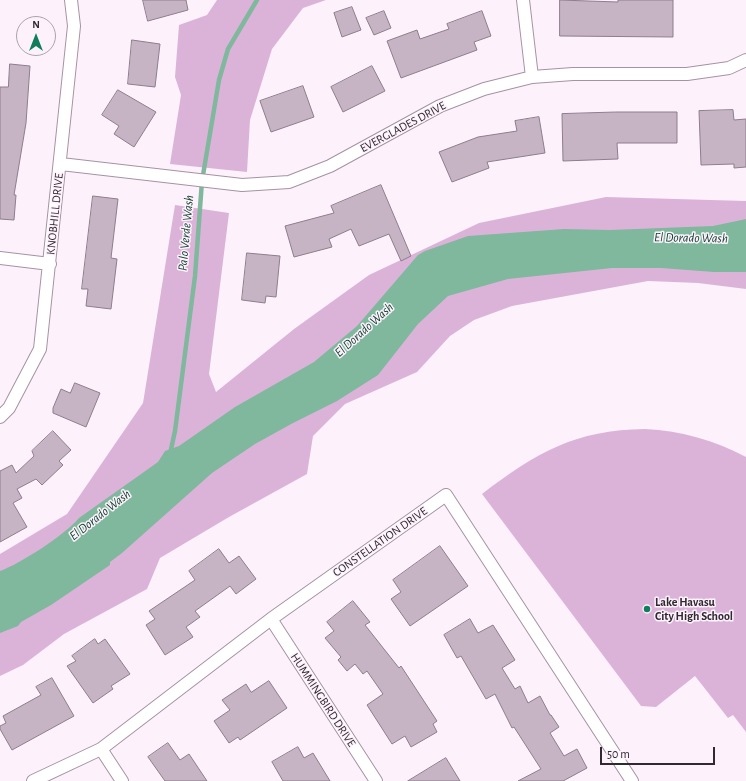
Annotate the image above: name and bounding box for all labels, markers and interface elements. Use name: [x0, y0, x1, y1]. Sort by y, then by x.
north arrow: [16, 16, 56, 56]
text: N: [32, 19, 40, 30]
street label: EVERGLADES DRIVE: [358, 98, 448, 156]
street label: KNOBHILL DRIVE: [44, 172, 66, 256]
water label: Palo Verde Wash: [175, 194, 197, 272]
water label: El Dorado Wash: [654, 230, 728, 246]
water label: El Dorado Wash: [331, 300, 397, 360]
water label: El Dorado Wash: [66, 486, 134, 544]
street label: CONSTELLATION DRIVE: [330, 504, 430, 580]
place label: Lake Havasu City High School: [655, 595, 733, 623]
marker: Lake Havasu City High School: [642, 604, 652, 614]
street label: HUMMINGBIRD DRIVE: [287, 650, 359, 750]
scale bar: [602, 739, 717, 765]
text: 50 m: [607, 748, 630, 760]

